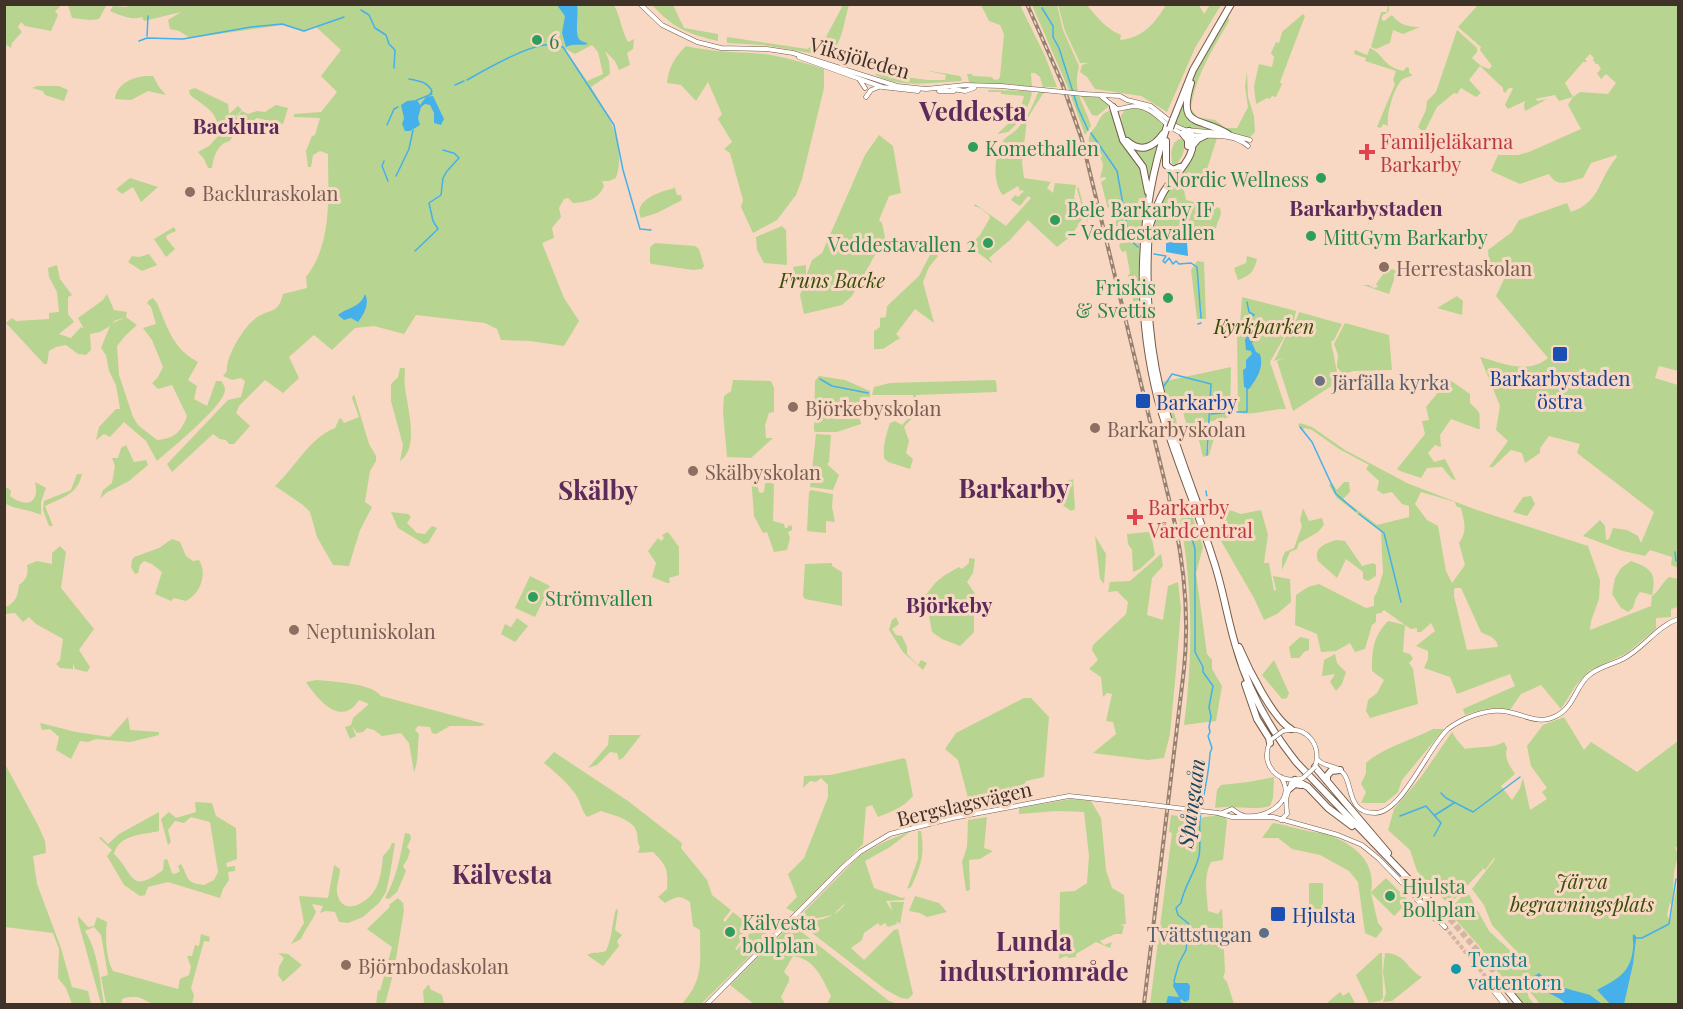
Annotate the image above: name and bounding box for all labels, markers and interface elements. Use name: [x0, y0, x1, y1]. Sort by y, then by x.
place label: 6: [549, 27, 559, 54]
street label: Viksjöleden: [806, 30, 913, 84]
marker: 6: [530, 33, 544, 47]
district label: Veddesta: [918, 93, 1027, 128]
district label: Backlura: [192, 111, 280, 139]
place label: Familjeläkarna Barkarby: [1380, 127, 1513, 177]
place label: Komethallen: [985, 134, 1099, 161]
marker: Komethallen: [966, 140, 980, 154]
marker: Familjeläkarna Barkarby: [1358, 143, 1376, 161]
place label: Nordic Wellness: [1166, 165, 1309, 192]
marker: Nordic Wellness: [1314, 171, 1328, 185]
place label: Backluraskolan: [202, 179, 339, 206]
marker: Backluraskolan: [183, 185, 197, 199]
district label: Barkarbystaden: [1289, 193, 1443, 221]
place label: Bele Barkarby IF - Veddestavallen: [1067, 195, 1215, 245]
marker: Bele Barkarby IF - Veddestavallen: [1048, 213, 1062, 227]
place label: MittGym Barkarby: [1323, 223, 1488, 250]
marker: MittGym Barkarby: [1304, 229, 1318, 243]
place label: Veddestavallen 2: [827, 230, 976, 257]
marker: Veddestavallen 2: [981, 236, 995, 250]
place label: Herrestaskolan: [1396, 254, 1532, 281]
marker: Herrestaskolan: [1377, 260, 1391, 274]
park label: Fruns Backe: [778, 266, 885, 293]
place label: Friskis & Svettis: [1076, 273, 1156, 323]
marker: Friskis & Svettis: [1161, 291, 1175, 305]
park label: Kyrkparken: [1213, 312, 1314, 339]
marker: Barkarbystaden östra: [1551, 345, 1569, 363]
place label: Barkarbystaden östra: [1490, 364, 1630, 414]
place label: Järfälla kyrka: [1331, 368, 1449, 395]
marker: Järfälla kyrka: [1313, 374, 1327, 388]
place label: Barkarby: [1156, 388, 1237, 415]
marker: Barkarby: [1134, 392, 1152, 410]
place label: Björkebyskolan: [805, 394, 942, 421]
marker: Björkebyskolan: [786, 400, 800, 414]
place label: Barkarbyskolan: [1107, 415, 1246, 442]
marker: Barkarbyskolan: [1088, 421, 1102, 435]
place label: Skälbyskolan: [705, 458, 821, 485]
marker: Skälbyskolan: [686, 464, 700, 478]
district label: Barkarby: [959, 470, 1070, 505]
district label: Skälby: [558, 472, 639, 507]
place label: Barkarby Vårdcentral: [1147, 493, 1253, 543]
marker: Barkarby Vårdcentral: [1126, 508, 1144, 526]
place label: Strömvallen: [545, 584, 653, 611]
marker: Strömvallen: [526, 590, 540, 604]
district label: Björkeby: [906, 590, 992, 618]
place label: Neptuniskolan: [306, 617, 436, 644]
marker: Neptuniskolan: [287, 623, 301, 637]
water label: Spångaån: [1170, 757, 1210, 850]
street label: Bergslagsvägen: [894, 774, 1034, 832]
district label: Kälvesta: [452, 856, 553, 891]
park label: Järva begravningsplats: [1509, 867, 1654, 917]
place label: Hjulsta Bollplan: [1402, 872, 1476, 922]
marker: Hjulsta Bollplan: [1383, 889, 1397, 903]
place label: Hjulsta: [1292, 901, 1356, 928]
marker: Hjulsta: [1269, 905, 1287, 923]
place label: Kälvesta bollplan: [742, 908, 817, 958]
place label: Tvättstugan: [1147, 920, 1252, 947]
district label: Lunda industriområde: [939, 923, 1129, 988]
marker: Kälvesta bollplan: [723, 925, 737, 939]
marker: Tvättstugan: [1257, 926, 1271, 940]
place label: Tensta vattentorn: [1467, 945, 1562, 995]
place label: Björnbodaskolan: [358, 952, 509, 979]
marker: Björnbodaskolan: [339, 958, 353, 972]
marker: Tensta vattentorn: [1449, 962, 1463, 976]

